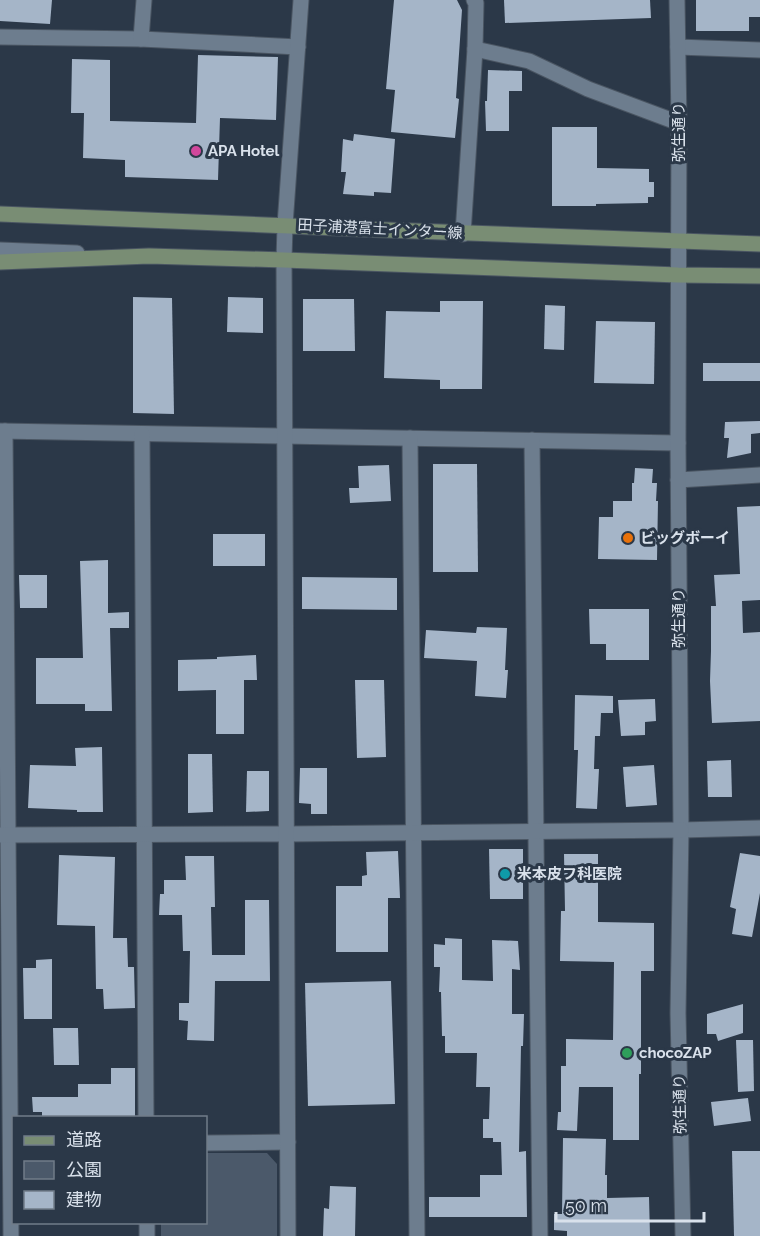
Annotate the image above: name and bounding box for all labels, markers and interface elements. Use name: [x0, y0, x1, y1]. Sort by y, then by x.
street label: 弥生通り: [670, 102, 688, 162]
place label: APA Hotel: [208, 142, 280, 160]
marker: APA Hotel: [189, 144, 203, 158]
street label: 田子浦港富士インター線: [297, 216, 463, 242]
place label: ビッグボーイ: [640, 529, 730, 547]
marker: ビッグボーイ: [621, 531, 635, 545]
street label: 弥生通り: [670, 588, 688, 648]
place label: 米本皮フ科医院: [517, 865, 622, 883]
marker: 米本皮フ科医院: [498, 867, 512, 881]
place label: chocoZAP: [639, 1044, 712, 1062]
marker: chocoZAP: [620, 1046, 634, 1060]
street label: 弥生通り: [670, 1074, 690, 1134]
legend: [12, 1116, 207, 1224]
text: 道路: [66, 1129, 102, 1150]
text: 公園: [66, 1159, 102, 1180]
scale bar: [556, 1185, 704, 1223]
text: 建物: [66, 1189, 102, 1210]
text: 50 m: [565, 1195, 607, 1216]

